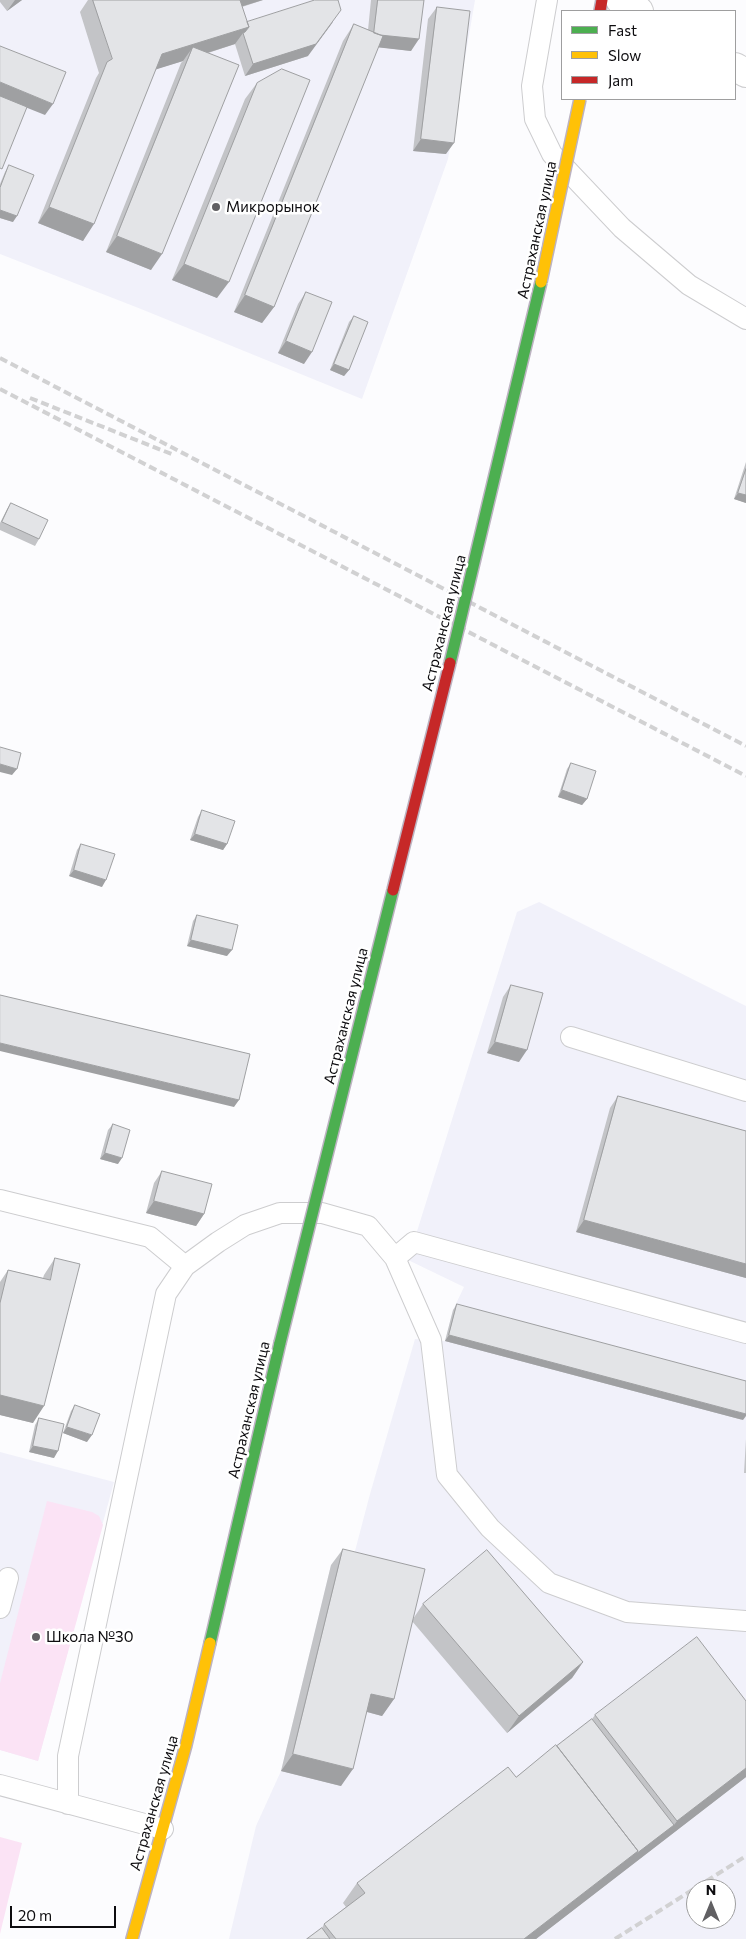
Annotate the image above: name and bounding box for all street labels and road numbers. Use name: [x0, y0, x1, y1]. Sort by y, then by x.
street label: Астраханская улица: [514, 159, 560, 301]
street label: Астраханская улица: [418, 553, 470, 693]
street label: Астраханская улица: [320, 946, 372, 1086]
street label: Астраханская улица: [224, 1340, 274, 1480]
street label: Астраханская улица: [126, 1733, 182, 1873]

